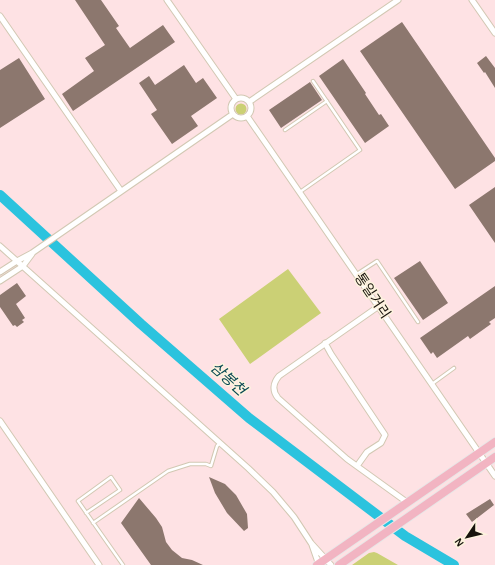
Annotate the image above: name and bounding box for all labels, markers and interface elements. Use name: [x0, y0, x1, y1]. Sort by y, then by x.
street label: 통일거리: [352, 270, 393, 321]
water label: 삼봉천: [208, 359, 251, 400]
north arrow: [447, 517, 487, 557]
text: N: [453, 536, 466, 549]

